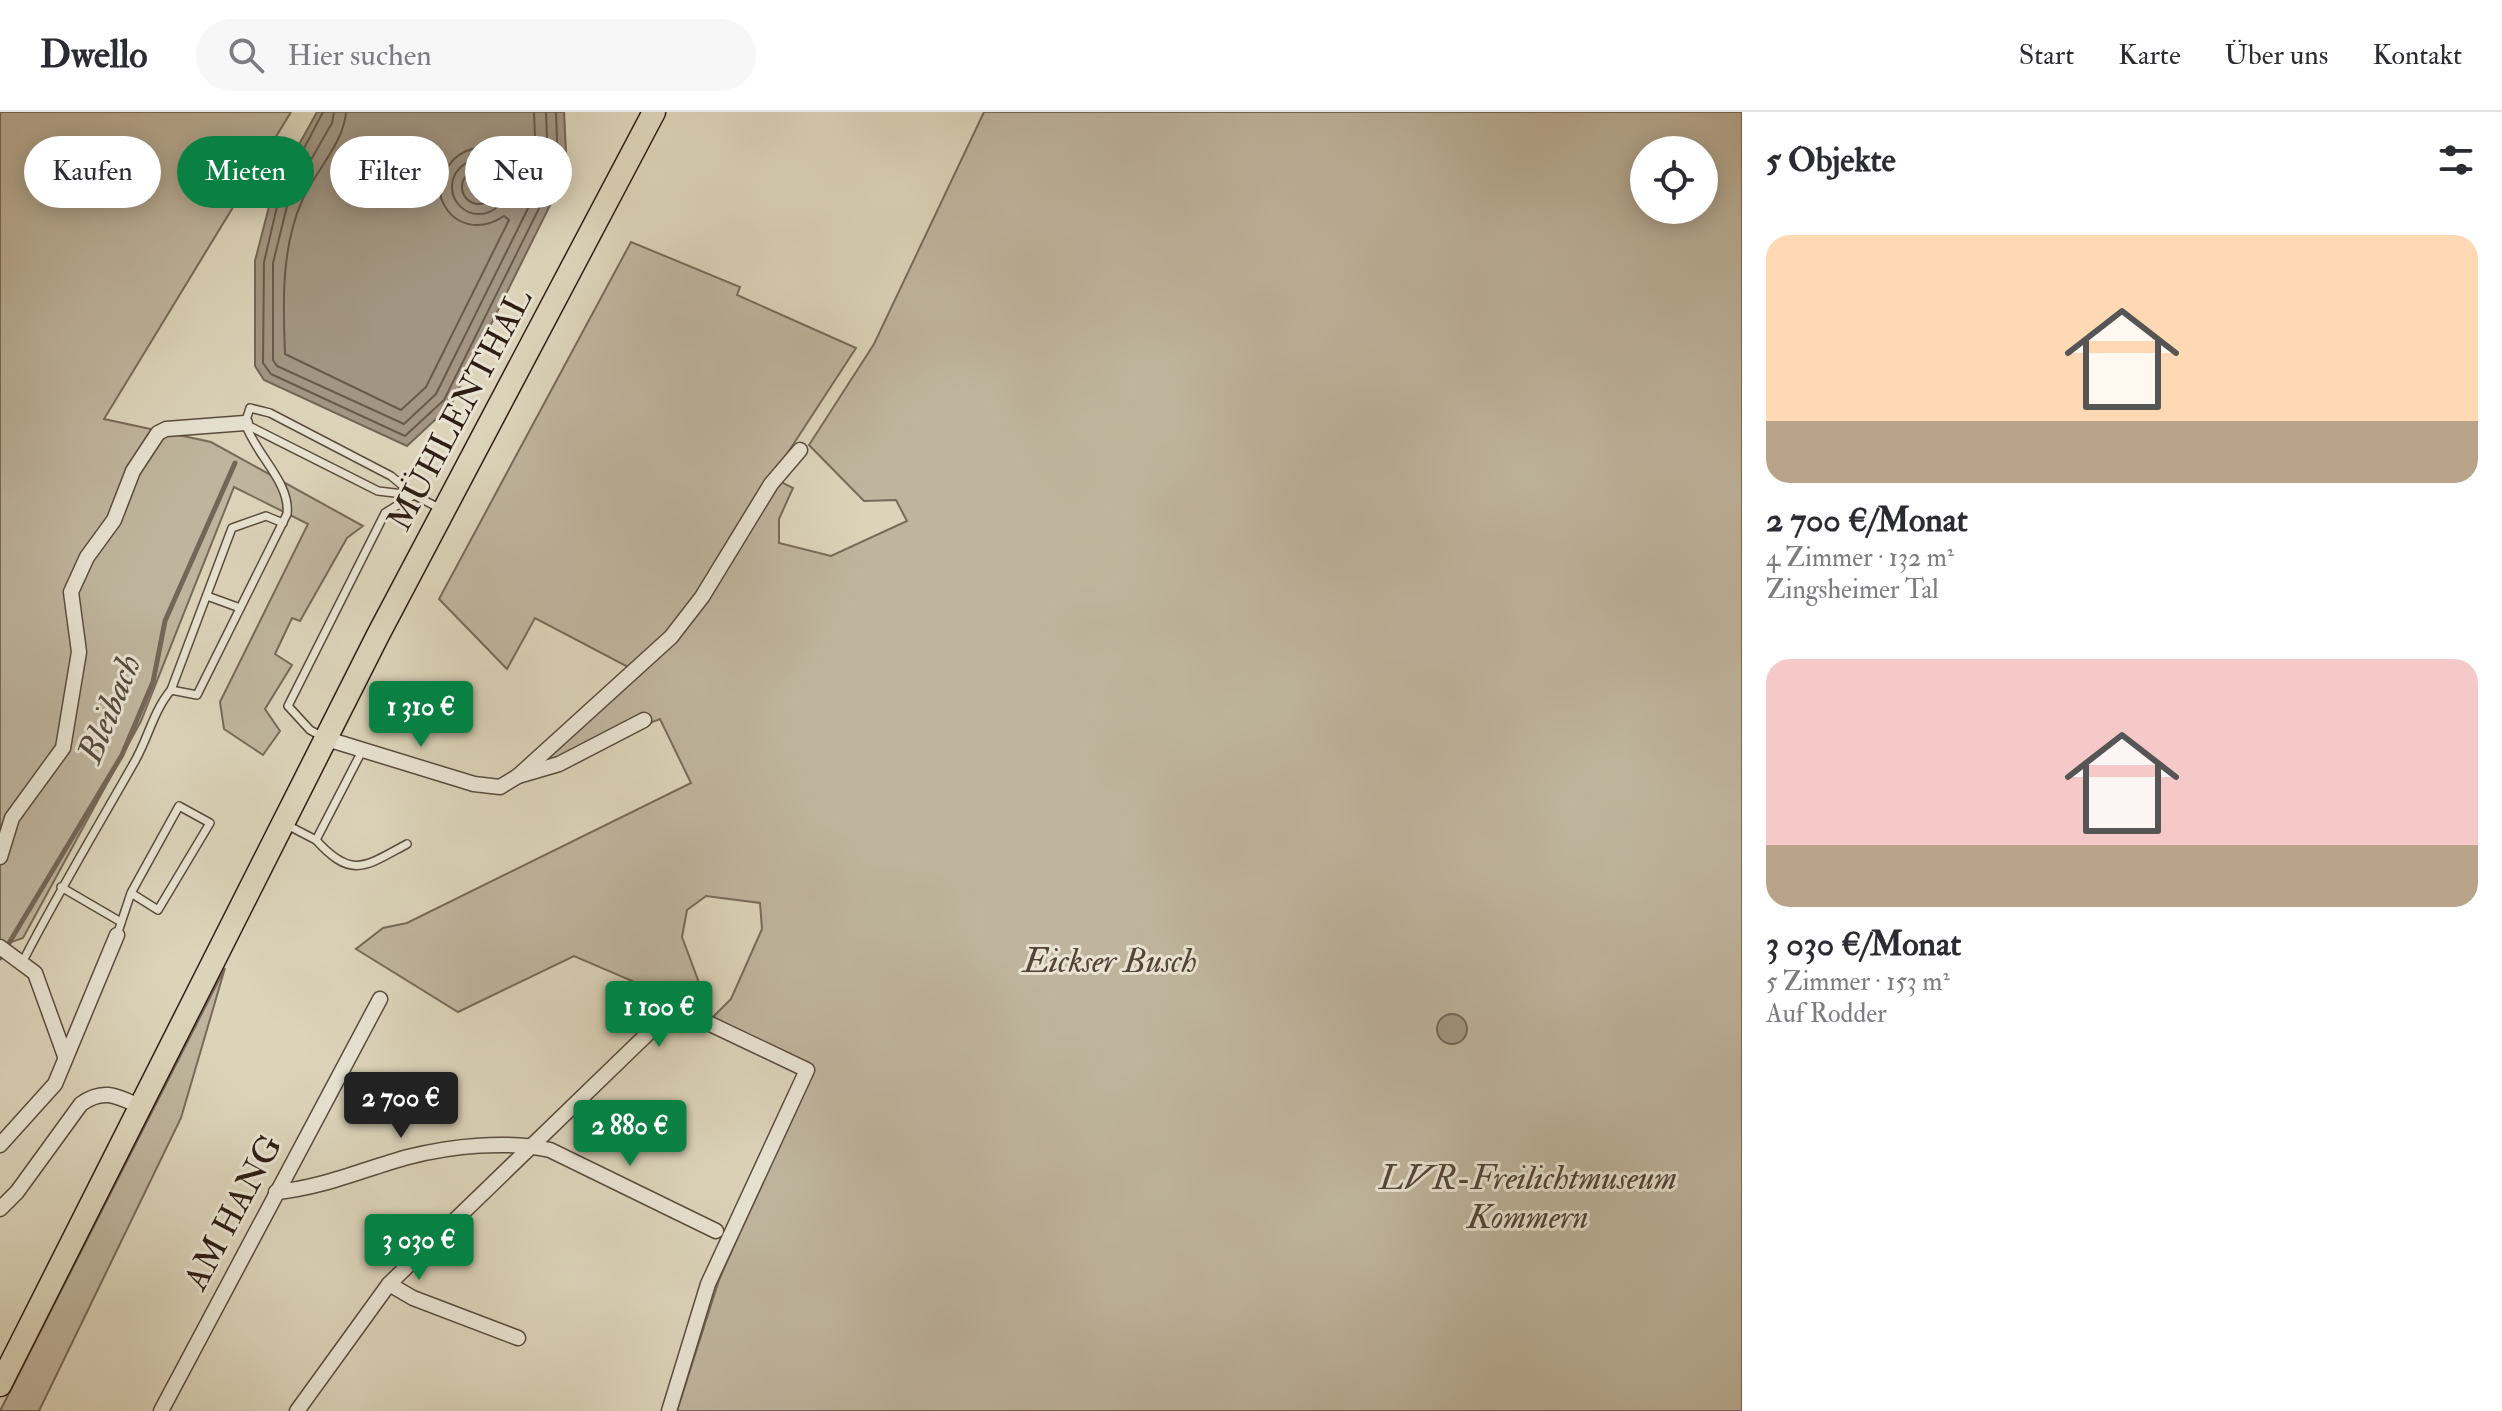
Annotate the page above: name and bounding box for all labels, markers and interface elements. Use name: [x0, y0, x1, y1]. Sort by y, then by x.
search box: [196, 19, 756, 91]
text: Dwello: [40, 31, 148, 79]
icon: search: [224, 33, 268, 77]
text: Hier suchen: [288, 37, 432, 74]
text: Start: [2019, 38, 2074, 73]
text: Karte: [2118, 38, 2181, 73]
text: Über uns: [2225, 38, 2328, 73]
text: Kontakt: [2372, 38, 2462, 73]
chip: Kaufen: [24, 136, 161, 208]
chip: Mieten: [177, 136, 314, 208]
chip: Filter: [330, 136, 449, 208]
chip: Neu: [465, 136, 572, 208]
map controls: [1630, 136, 1718, 224]
button: locate: [1630, 136, 1718, 224]
icon: filters: [2434, 138, 2478, 182]
text: 5 Objekte: [1766, 139, 1896, 182]
street label: MÜHLENTHAL: [378, 281, 542, 538]
icon: home: [2050, 287, 2194, 431]
text: 2 700 €/Monat: [1766, 499, 1968, 542]
text: 4 Zimmer · 132 m²: [1766, 542, 1954, 574]
text: Zingsheimer Tal: [1766, 574, 1939, 606]
water label: Bleibach: [67, 648, 151, 771]
pin: 1 310 €: [347, 681, 495, 749]
text: 1 310 €: [387, 691, 455, 723]
icon: home: [2050, 711, 2194, 855]
text: 3 030 €/Monat: [1766, 923, 1961, 966]
park label: Eickser Busch: [1021, 940, 1197, 983]
text: 5 Zimmer · 153 m²: [1766, 966, 1950, 998]
pin: 1 100 €: [585, 981, 733, 1049]
text: 1 100 €: [623, 991, 695, 1023]
text: Auf Rodder: [1766, 998, 1887, 1030]
pin: 2 700 €: [327, 1072, 475, 1140]
text: 2 700 €: [362, 1082, 440, 1114]
pin: 2 880 €: [556, 1100, 704, 1168]
text: 2 880 €: [591, 1110, 669, 1142]
street label: AM HANG: [174, 1128, 292, 1299]
park label: LVR-Freilichtmuseum Kommern: [1377, 1157, 1677, 1239]
pin: 3 030 €: [345, 1214, 493, 1282]
text: 3 030 €: [383, 1224, 455, 1256]

